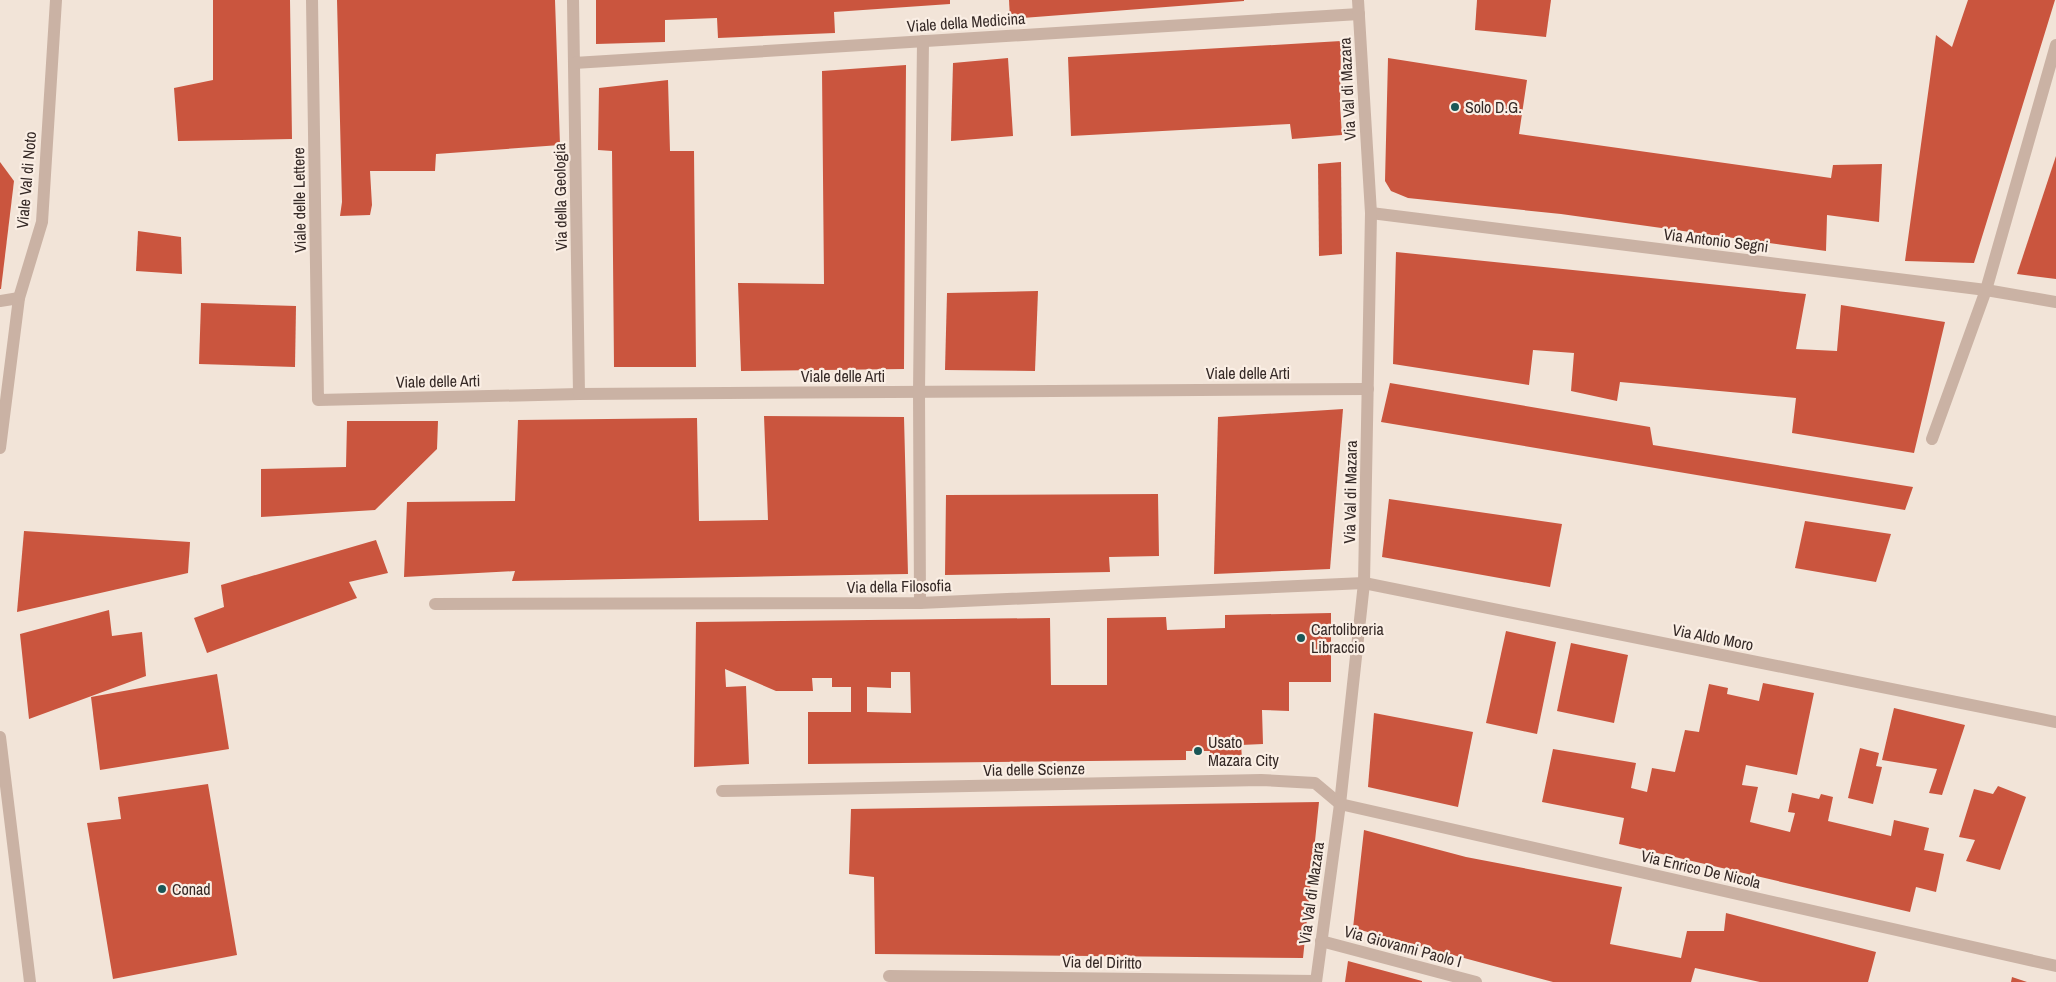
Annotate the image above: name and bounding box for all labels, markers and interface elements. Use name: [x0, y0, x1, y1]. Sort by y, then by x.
street label: Viale della Medicina: [906, 7, 1027, 37]
street label: Via Val di Mazara: [1333, 36, 1361, 141]
place label: Solo D.G.: [1465, 96, 1522, 118]
marker: Solo D.G.: [1449, 101, 1461, 113]
street label: Viale Val di Noto: [11, 131, 41, 229]
street label: Via della Geologia: [548, 142, 572, 251]
street label: Viale delle Lettere: [287, 147, 311, 253]
street label: Via Antonio Segni: [1662, 223, 1770, 257]
street label: Viale delle Arti: [1206, 362, 1290, 384]
street label: Viale delle Arti: [801, 365, 885, 387]
street label: Viale delle Arti: [396, 369, 480, 393]
street label: Via Val di Mazara: [1338, 440, 1362, 544]
street label: Via della Filosofia: [846, 574, 952, 598]
place label: Cartolibreria Libraccio: [1311, 618, 1385, 658]
street label: Via Aldo Moro: [1671, 618, 1755, 656]
marker: Cartolibreria Libraccio: [1295, 632, 1307, 644]
place label: Usato Mazara City: [1208, 731, 1279, 771]
marker: Usato Mazara City: [1192, 745, 1204, 757]
street label: Via delle Scienze: [983, 757, 1085, 781]
street label: Via Val di Mazara: [1293, 840, 1329, 946]
street label: Via Enrico De Nicola: [1639, 845, 1764, 894]
place label: Conad: [172, 878, 211, 900]
marker: Conad: [156, 883, 168, 895]
street label: Via Giovanni Paolo I: [1342, 920, 1464, 972]
street label: Via del Diritto: [1062, 950, 1142, 974]

